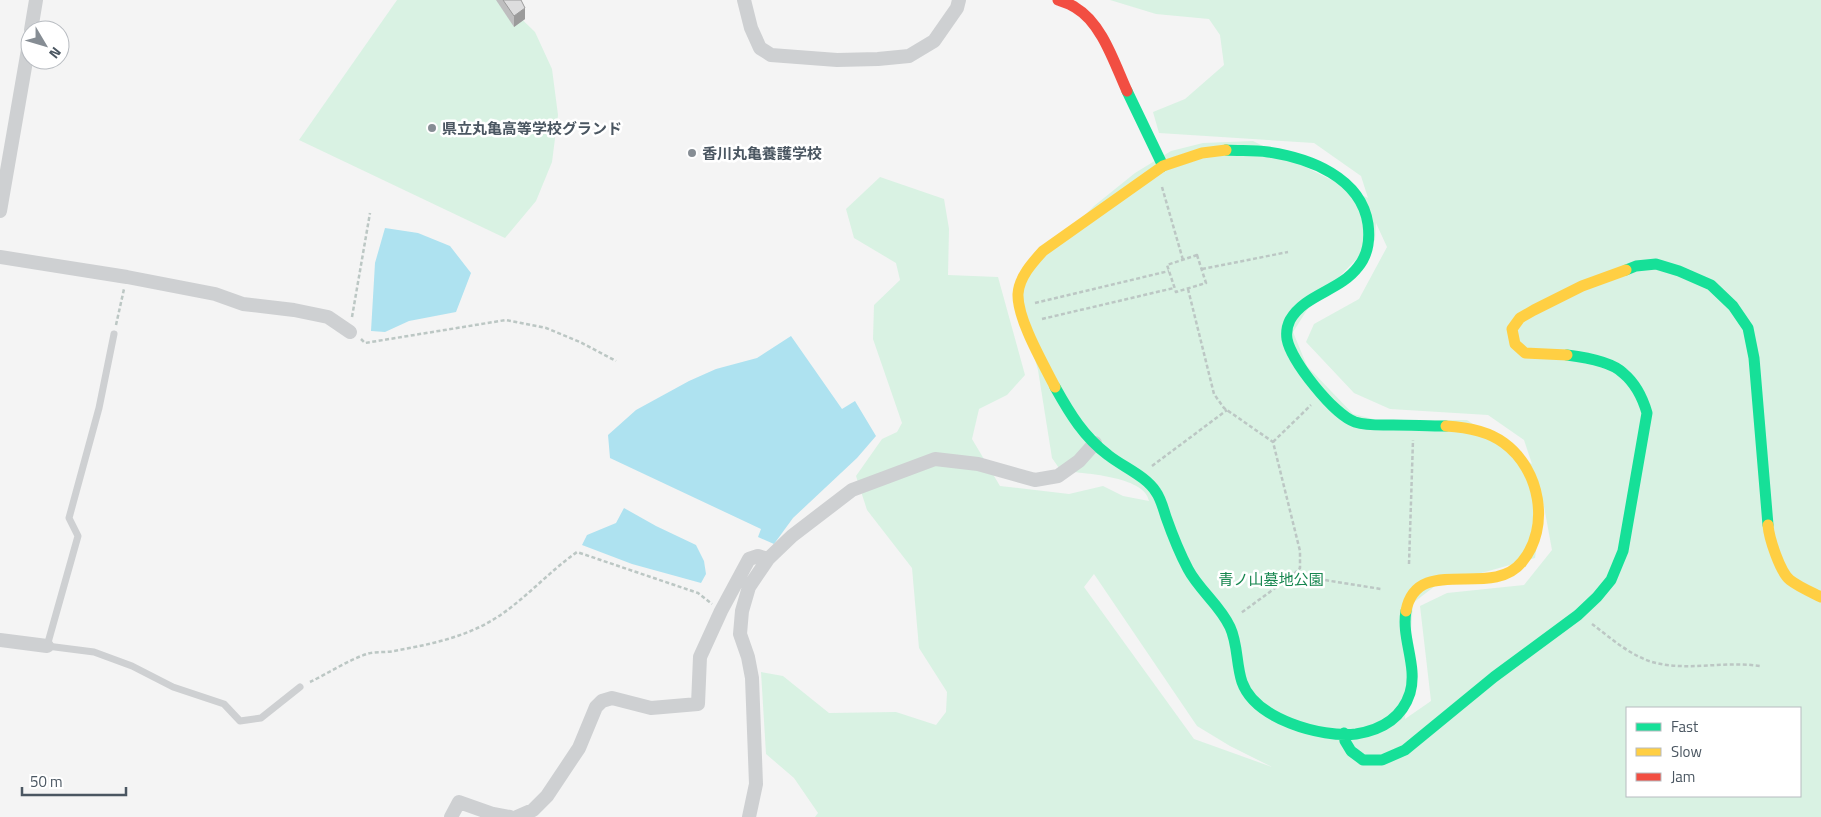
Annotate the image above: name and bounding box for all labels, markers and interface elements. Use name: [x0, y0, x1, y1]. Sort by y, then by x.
north arrow: [20, 20, 70, 70]
text: N: [44, 43, 67, 64]
place label: 県立丸亀高等学校グランド: [442, 117, 622, 140]
marker: 県立丸亀高等学校グランド: [426, 122, 438, 134]
place label: 香川丸亀養護学校: [702, 142, 822, 165]
marker: 香川丸亀養護学校: [686, 147, 698, 159]
park label: 青ノ山墓地公園: [1218, 568, 1324, 591]
legend: [1626, 707, 1801, 797]
text: Fast: [1671, 715, 1699, 738]
text: Slow: [1671, 740, 1702, 763]
scale bar: [22, 764, 126, 796]
text: Jam: [1671, 765, 1695, 788]
text: 50 m: [30, 770, 63, 793]

